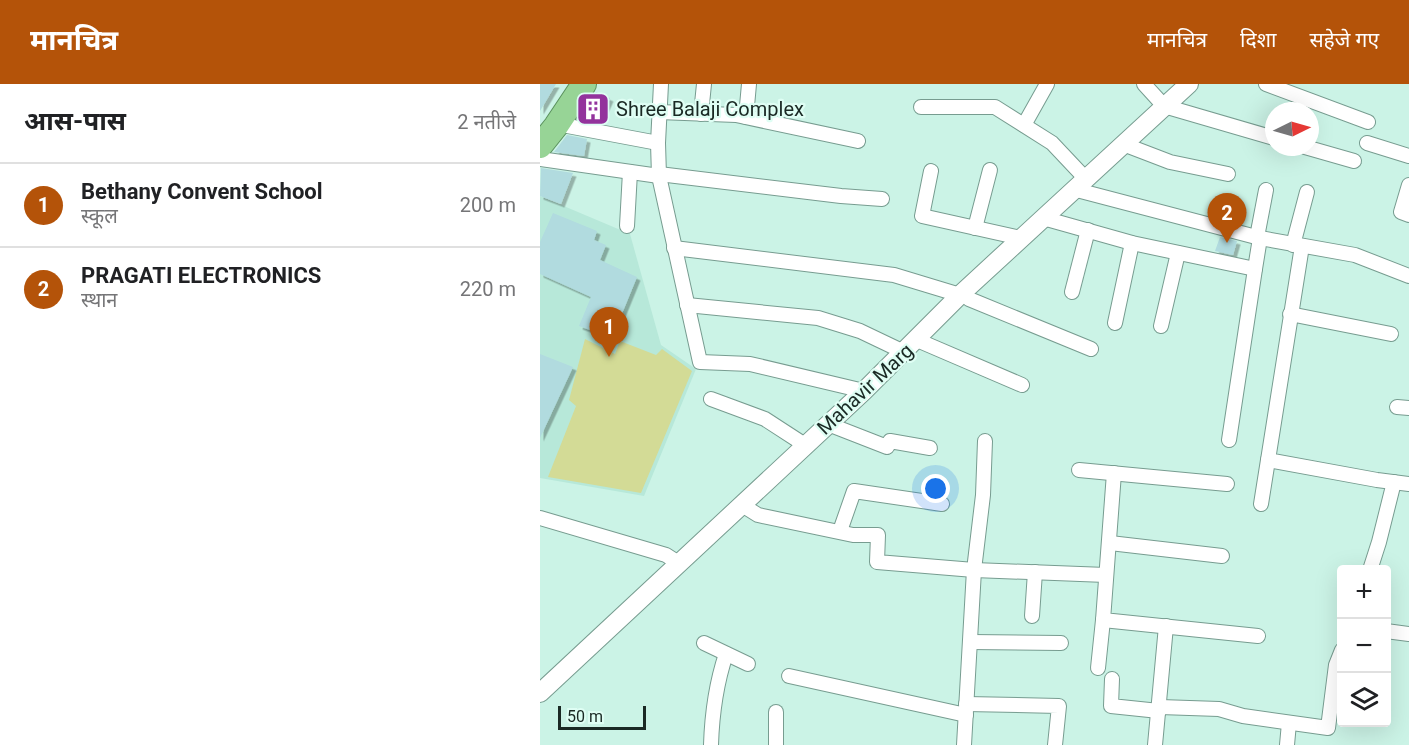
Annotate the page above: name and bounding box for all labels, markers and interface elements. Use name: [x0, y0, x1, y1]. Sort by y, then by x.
text: मानचित्र: [30, 24, 118, 57]
text: मानचित्र: [1147, 28, 1207, 52]
text: दिशा: [1240, 28, 1276, 52]
text: सहेजे गए: [1309, 28, 1379, 52]
building icon: Shree Balaji Complex: [575, 91, 611, 127]
place label: Shree Balaji Complex: [616, 97, 804, 121]
north arrow: [1265, 102, 1319, 156]
text: आस-पास: [24, 106, 126, 136]
text: 2 नतीजे: [457, 110, 516, 134]
text: Bethany Convent School: [81, 179, 323, 204]
text: 1: [38, 193, 49, 217]
text: 200 m: [460, 193, 516, 217]
pin: 2: [1208, 194, 1246, 243]
text: स्कूल: [81, 204, 118, 228]
text: PRAGATI ELECTRONICS: [81, 263, 321, 288]
text: 2: [38, 277, 49, 301]
text: 220 m: [460, 277, 516, 301]
text: स्थान: [81, 288, 117, 312]
pin: 1: [590, 308, 628, 357]
street label: Mahavir Marg: [812, 338, 918, 440]
your location: [921, 474, 950, 503]
map controls: [1337, 565, 1391, 727]
button: +: [1337, 565, 1391, 619]
button: −: [1337, 619, 1391, 673]
button: layers: [1337, 673, 1391, 727]
scale bar: [558, 703, 646, 730]
text: 50 m: [567, 707, 603, 726]

